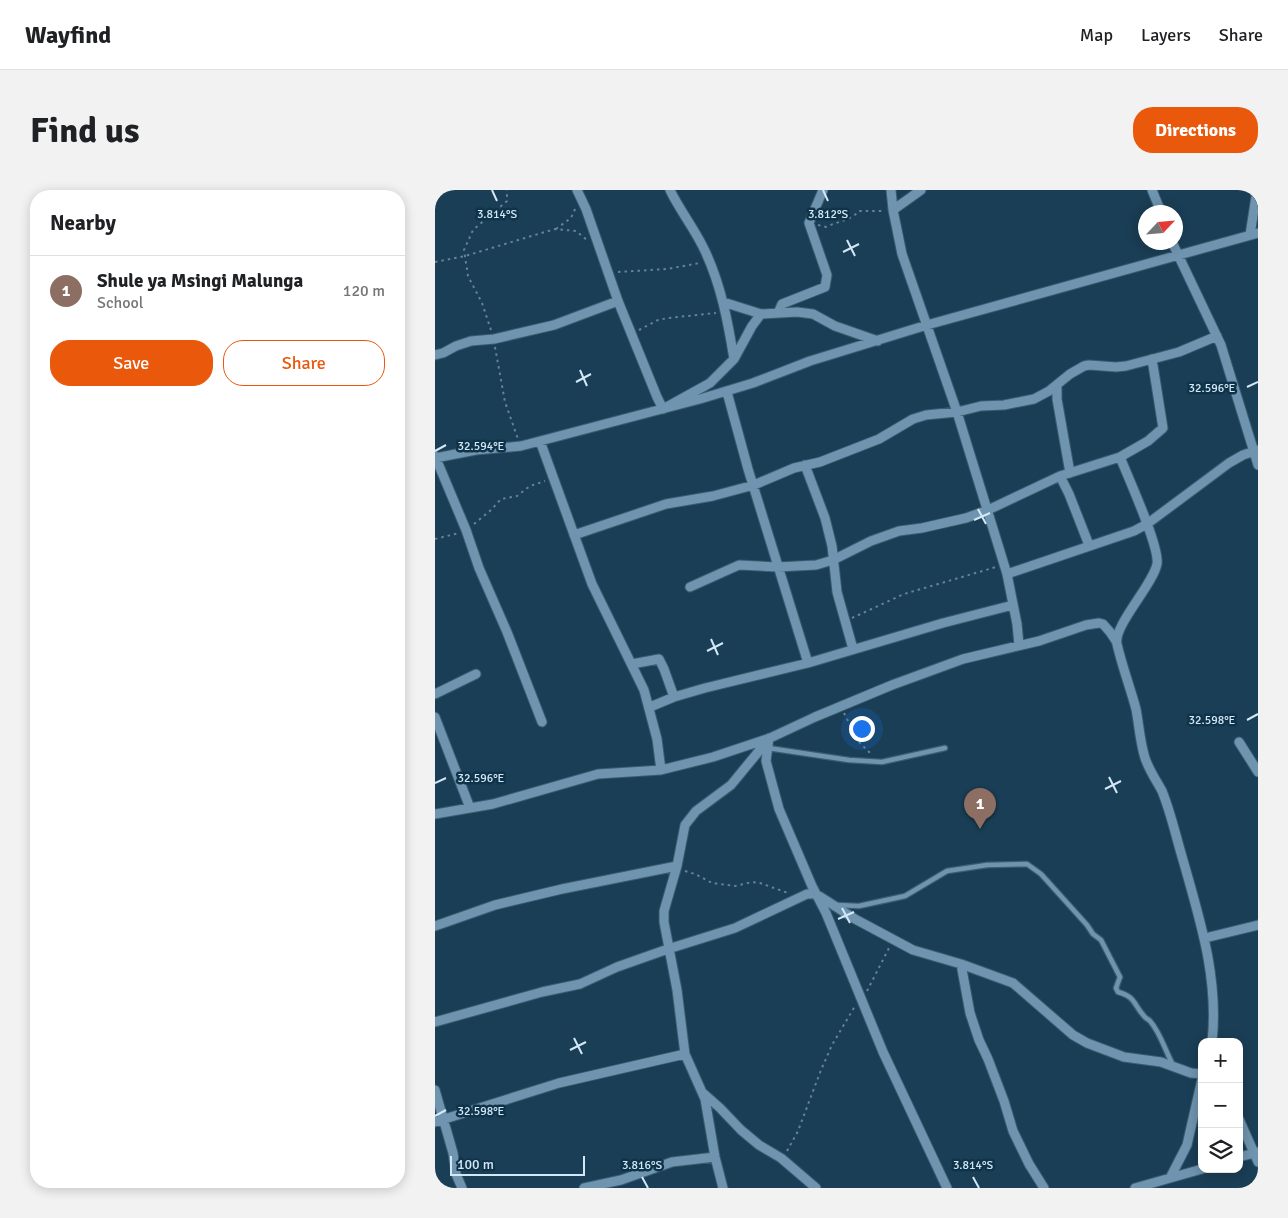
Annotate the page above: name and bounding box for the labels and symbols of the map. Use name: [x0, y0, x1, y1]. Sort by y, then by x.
north arrow: [1138, 205, 1183, 250]
text: 3.814°S: [477, 207, 517, 222]
text: 3.812°S: [808, 207, 848, 222]
text: 32.596°E: [1189, 381, 1236, 396]
text: 32.594°E: [458, 439, 505, 454]
text: 32.598°E: [1189, 713, 1236, 728]
your location: [849, 716, 875, 742]
text: 32.596°E: [458, 771, 505, 786]
pin: 1: [964, 788, 996, 829]
text: 32.598°E: [458, 1104, 505, 1119]
scale bar: [450, 1153, 585, 1176]
text: 3.816°S: [622, 1158, 662, 1173]
text: 3.814°S: [953, 1158, 993, 1173]

